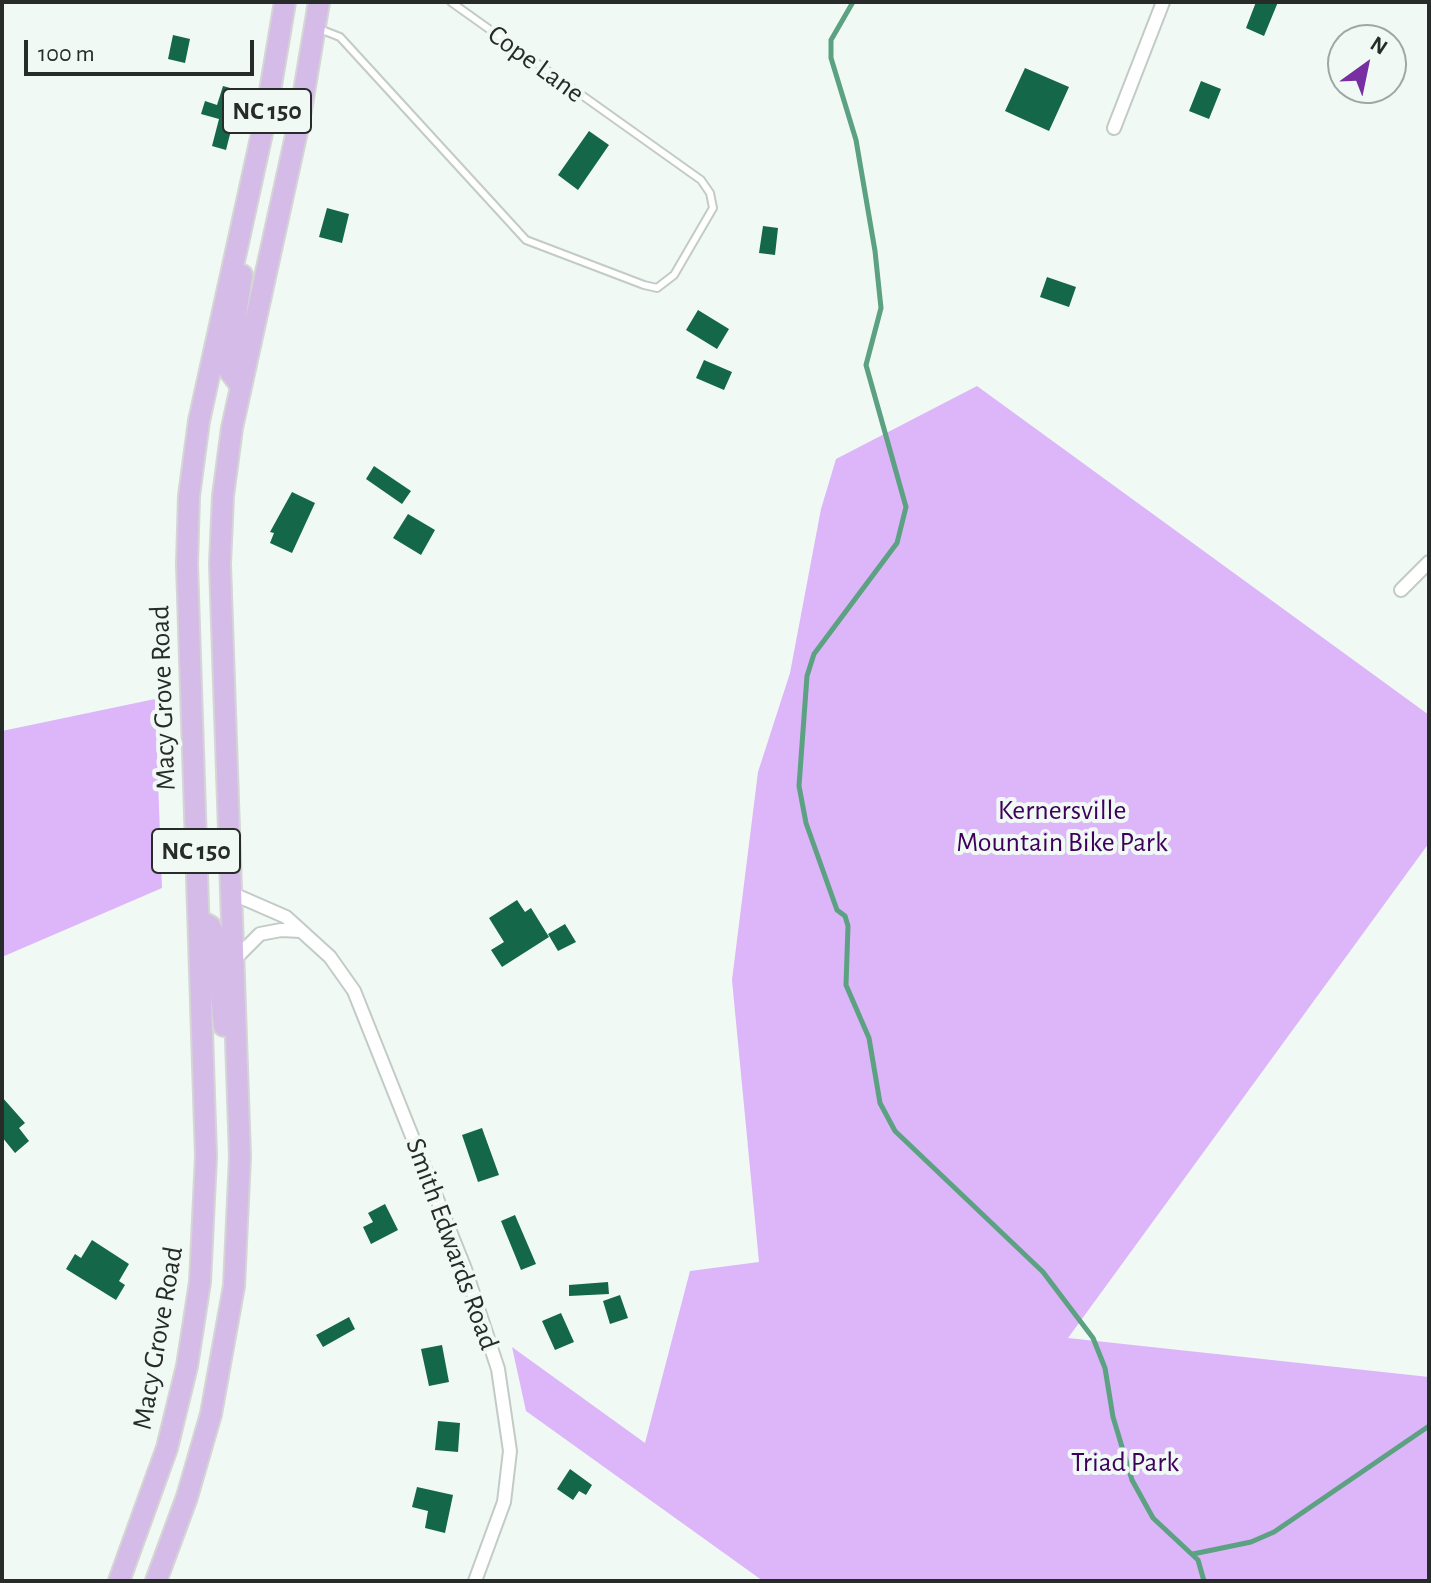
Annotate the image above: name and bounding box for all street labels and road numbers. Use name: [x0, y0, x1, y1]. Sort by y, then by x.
street label: Cope Lane: [481, 18, 591, 110]
road number: NC 150: [223, 89, 311, 133]
street label: Macy Grove Road: [143, 605, 183, 791]
road number: NC 150: [152, 829, 240, 873]
street label: Smith Edwards Road: [398, 1134, 506, 1354]
street label: Macy Grove Road: [125, 1244, 191, 1432]

